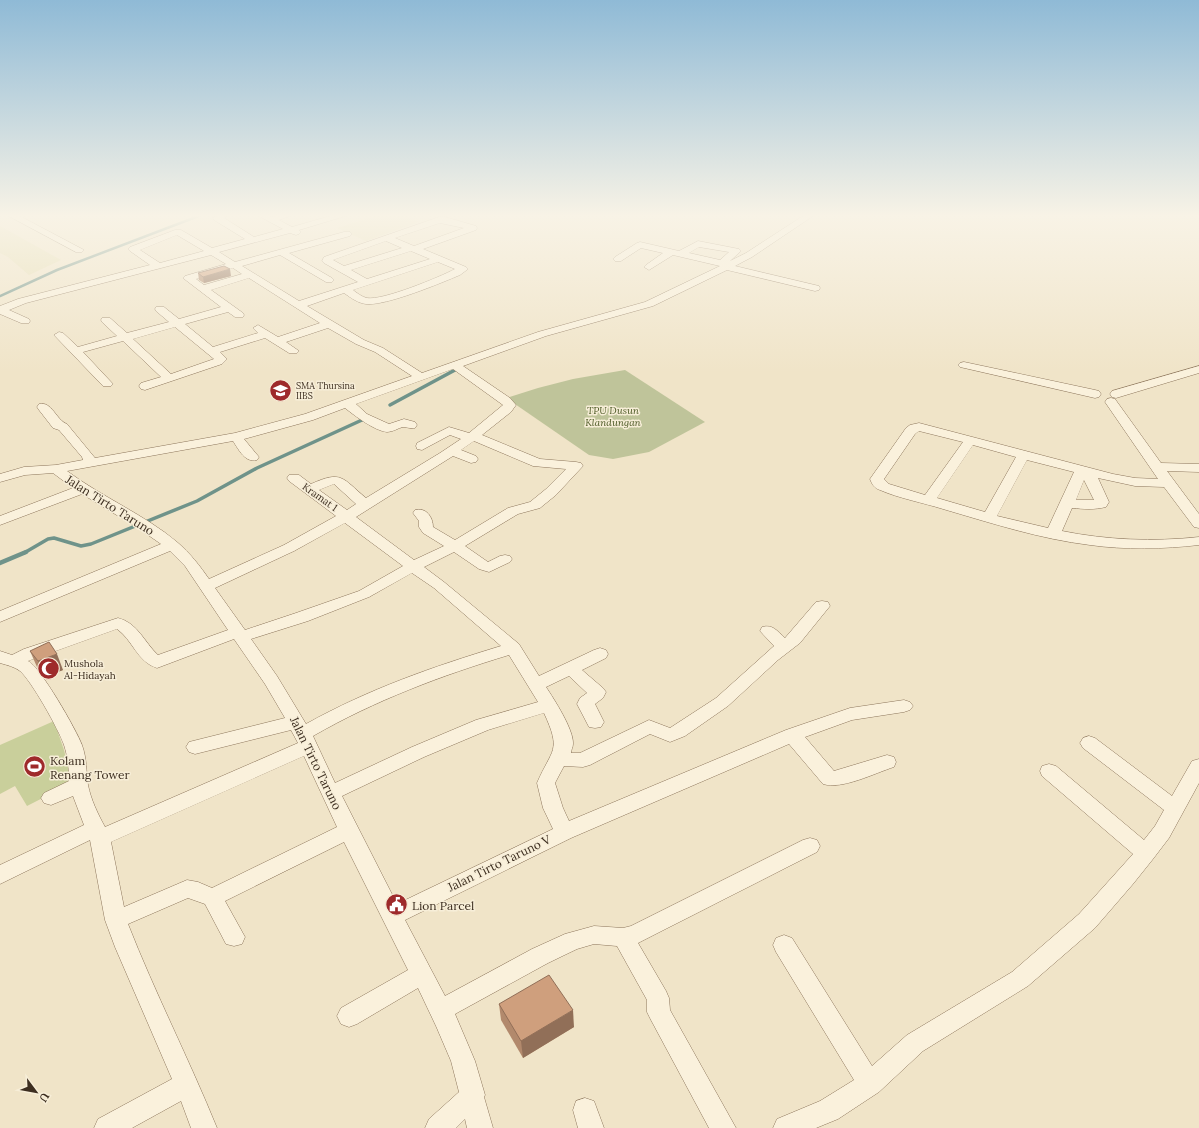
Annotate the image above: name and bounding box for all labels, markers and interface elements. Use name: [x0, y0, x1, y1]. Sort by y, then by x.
school or university icon: SMA Thursina IIBS: [267, 377, 293, 403]
place label: SMA Thursina IIBS: [296, 380, 355, 401]
park label: TPU Dusun Klandungan: [585, 404, 642, 429]
street label: Jalan Tirto Taruno: [62, 471, 157, 538]
street label: Kramat 1: [300, 480, 341, 514]
mosque icon: Mushola Al-Hidayah: [36, 656, 62, 682]
place label: Mushola Al-Hidayah: [63, 657, 116, 682]
street label: Jalan Tirto Taruno: [287, 713, 345, 812]
place label: Kolam Renang Tower: [50, 753, 130, 782]
sports icon: Kolam Renang Tower: [21, 754, 47, 780]
street label: Jalan Tirto Taruno V: [444, 831, 554, 895]
public building icon: Lion Parcel: [384, 892, 410, 918]
place label: Lion Parcel: [412, 898, 474, 913]
north arrow: [16, 1072, 56, 1112]
text: U: [36, 1090, 53, 1105]

